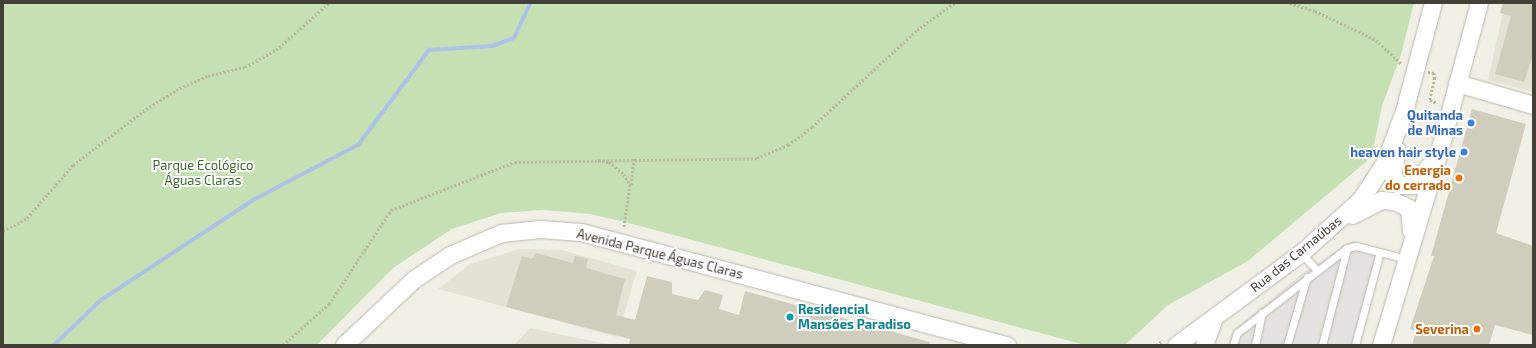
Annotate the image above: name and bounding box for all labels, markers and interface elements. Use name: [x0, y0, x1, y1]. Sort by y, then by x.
place label: Quitanda de Minas: [1407, 108, 1463, 139]
marker: Quitanda de Minas: [1466, 118, 1476, 128]
place label: heaven hair style: [1350, 144, 1456, 160]
marker: heaven hair style: [1459, 147, 1469, 157]
park label: Parque Ecológico Águas Claras: [153, 158, 253, 189]
place label: Energia do cerrado: [1385, 163, 1451, 194]
marker: Energia do cerrado: [1454, 173, 1464, 183]
street label: Rua das Carnaúbas: [1247, 213, 1345, 295]
street label: Avenida Parque Águas Claras: [575, 226, 745, 282]
place label: Residencial Mansões Paradiso: [798, 302, 911, 333]
marker: Residencial Mansões Paradiso: [785, 312, 795, 322]
place label: Severina: [1415, 321, 1469, 337]
marker: Severina: [1472, 324, 1482, 334]

